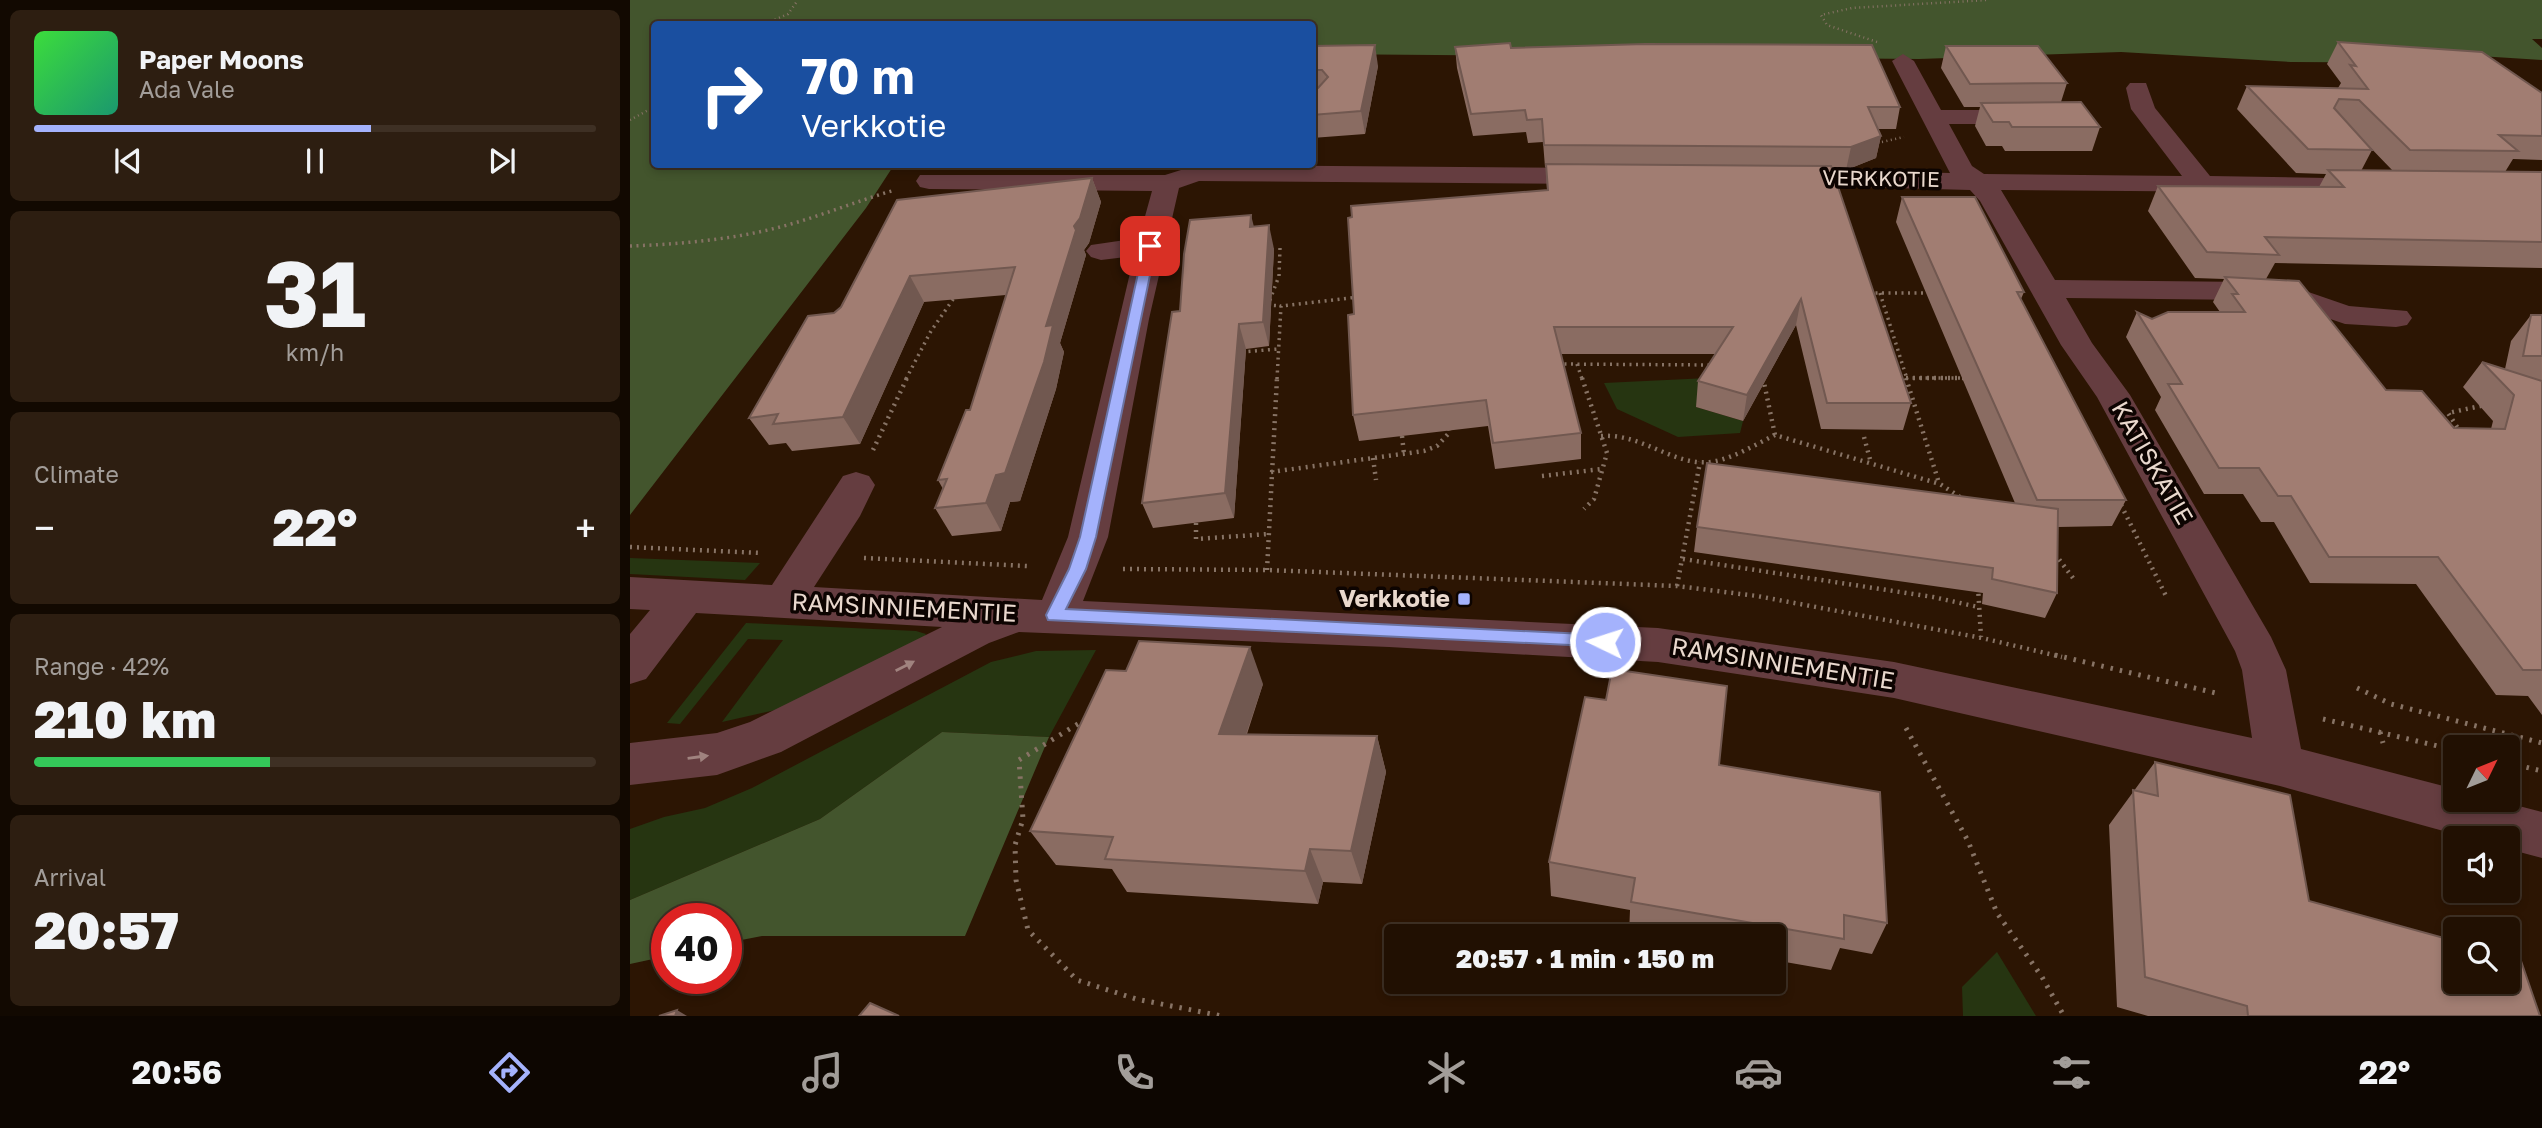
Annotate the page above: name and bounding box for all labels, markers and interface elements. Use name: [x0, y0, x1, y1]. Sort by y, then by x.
text: Paper Moons: [139, 44, 304, 75]
text: 70 m: [801, 46, 915, 105]
icon: right: [686, 49, 777, 140]
text: Ada Vale: [139, 75, 235, 103]
text: Verkkotie: [801, 106, 946, 144]
icon: previous: [109, 142, 147, 180]
icon: pause: [296, 142, 334, 180]
icon: next: [483, 142, 521, 180]
street label: VERKKOTIE: [1822, 164, 1940, 192]
pin: [1120, 216, 1180, 276]
icon: arrive: [1131, 227, 1169, 265]
text: 31: [264, 238, 366, 347]
text: km/h: [286, 338, 344, 366]
street label: KATISKATIE: [2106, 396, 2200, 529]
text: Climate: [34, 460, 119, 488]
text: 22°: [273, 495, 357, 557]
text: −: [34, 505, 55, 550]
text: +: [575, 505, 596, 550]
place label: Verkkotie: [1339, 583, 1450, 612]
street label: RAMSINNIEMENTIE: [791, 586, 1017, 627]
marker: Verkkotie: [1456, 591, 1472, 607]
position arrow: [1568, 605, 1642, 679]
street label: RAMSINNIEMENTIE: [1670, 631, 1897, 694]
text: Range · 42%: [34, 652, 169, 680]
one-way arrow: [895, 661, 915, 672]
text: 210 km: [34, 687, 216, 749]
north arrow: [2443, 735, 2520, 812]
map controls: [2443, 735, 2520, 994]
one-way arrow: [687, 751, 709, 762]
button: sound: [2443, 826, 2520, 903]
text: Arrival: [34, 863, 106, 891]
text: 20:57: [34, 898, 179, 960]
speed limit sign: 40: [651, 903, 742, 994]
button: search: [2443, 917, 2520, 994]
text: 20:57 · 1 min · 150 m: [1456, 943, 1714, 974]
icon: directions: [485, 1048, 534, 1097]
icon: music: [798, 1048, 847, 1097]
icon: phone: [1110, 1048, 1159, 1097]
icon: climate: [1422, 1048, 1471, 1097]
icon: car: [1734, 1048, 1783, 1097]
icon: filters: [2047, 1048, 2096, 1097]
text: 20:56: [132, 1053, 222, 1091]
text: 22°: [2359, 1053, 2410, 1091]

